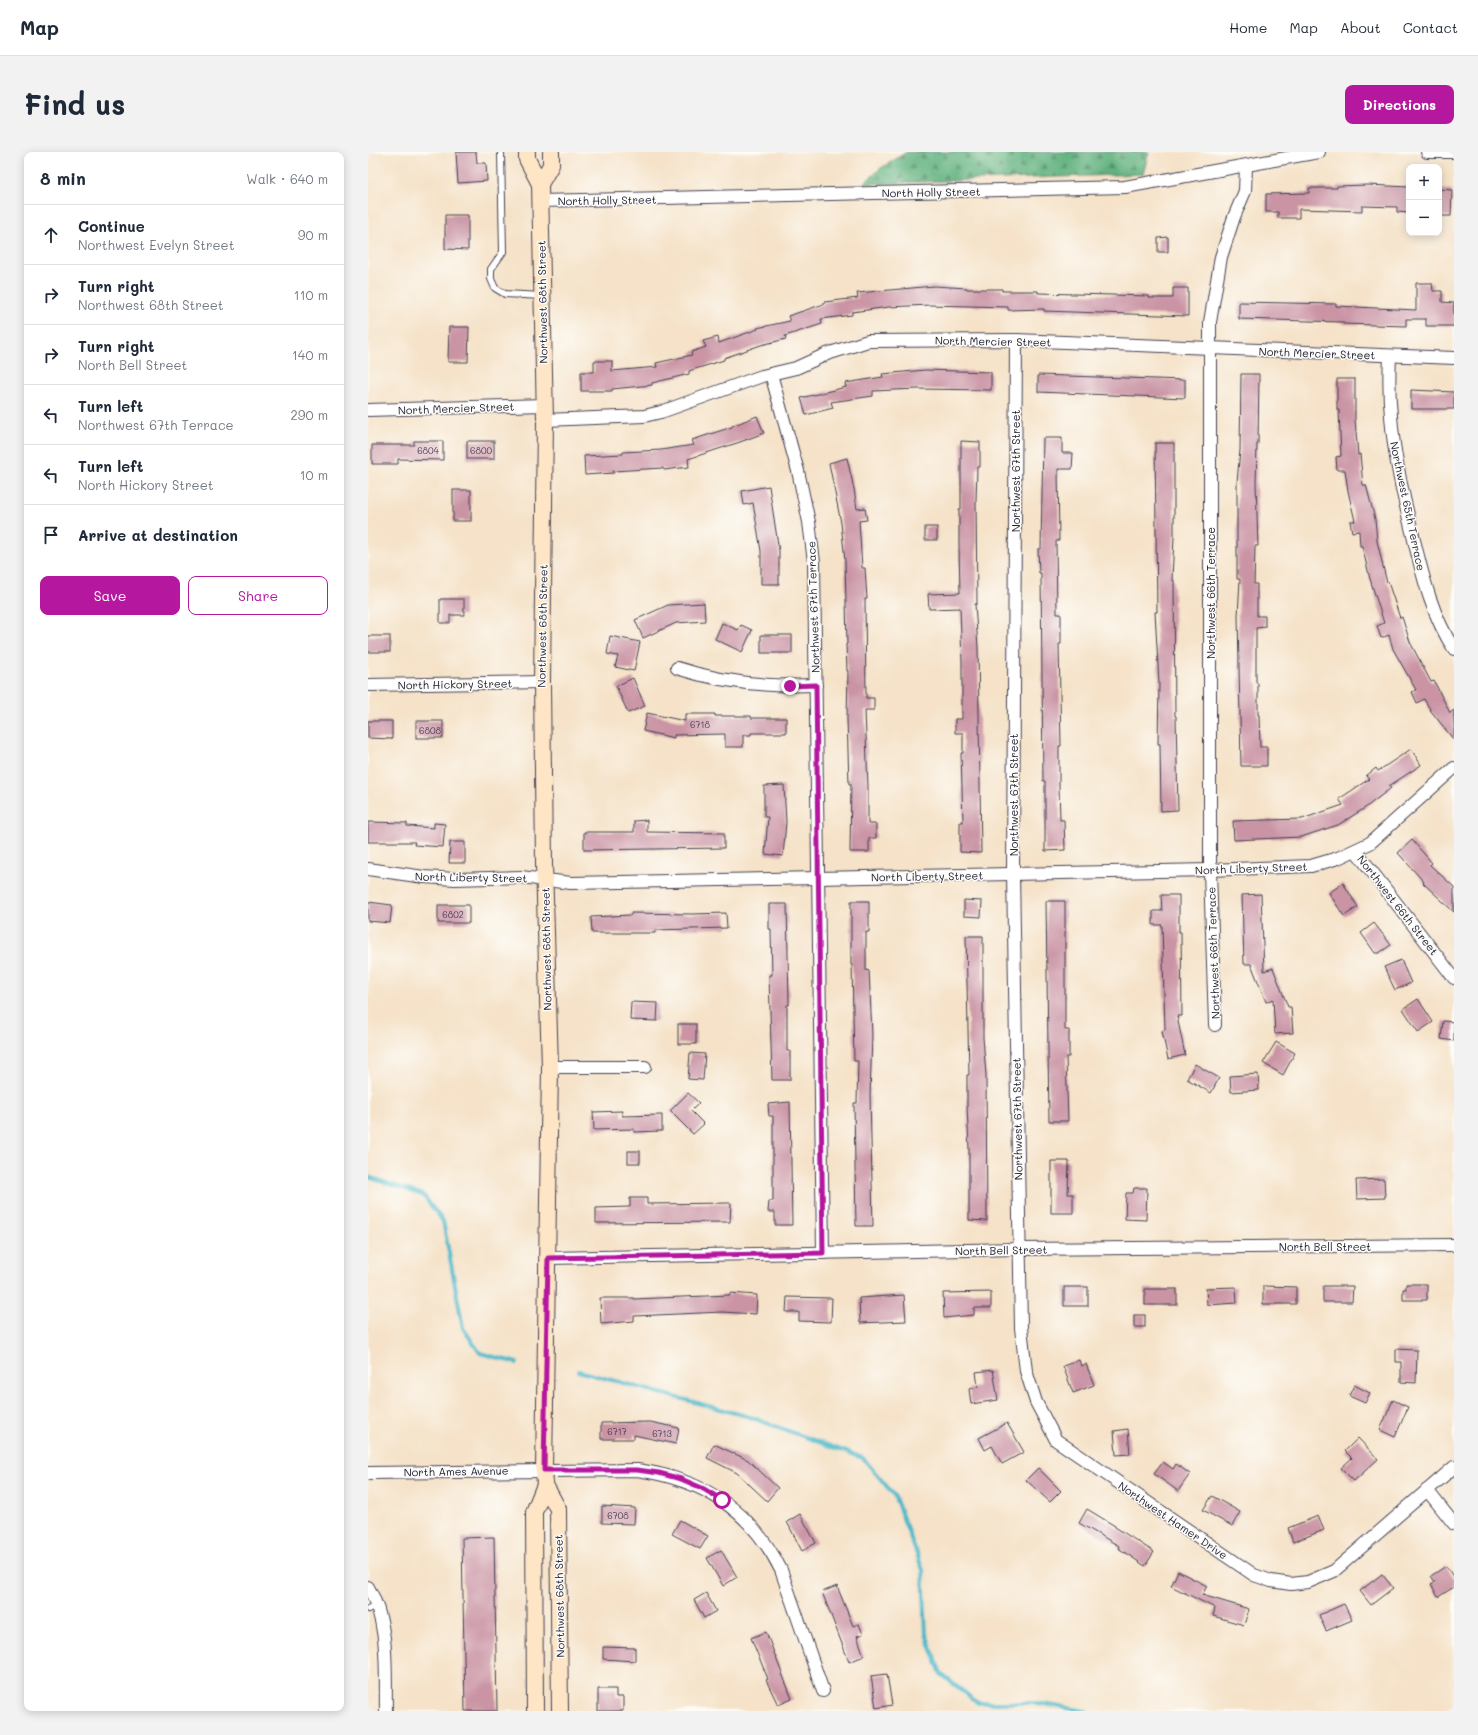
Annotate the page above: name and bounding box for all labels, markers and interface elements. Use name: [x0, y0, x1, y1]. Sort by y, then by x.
text: Map: [20, 15, 59, 40]
text: Home: [1229, 18, 1267, 37]
text: Map: [1289, 18, 1318, 37]
text: About: [1340, 18, 1381, 37]
text: Contact: [1403, 18, 1458, 37]
button: Directions: [1345, 85, 1454, 124]
text: Find us: [24, 86, 125, 122]
map controls: [1406, 164, 1442, 236]
button: +: [1406, 164, 1442, 200]
text: 8 min: [40, 167, 86, 189]
text: Walk · 640 m: [246, 170, 328, 187]
street label: North Holly Street: [881, 184, 981, 200]
street label: North Holly Street: [557, 192, 657, 208]
button: −: [1406, 200, 1442, 236]
text: Continue: [78, 216, 145, 236]
icon: ahead: [40, 224, 62, 246]
text: 90 m: [298, 226, 328, 243]
text: Northwest Evelyn Street: [78, 236, 234, 253]
street label: Northwest 68th Street: [533, 240, 551, 364]
text: Turn right: [78, 276, 155, 296]
icon: right: [40, 284, 62, 306]
text: 110 m: [294, 286, 328, 303]
text: Northwest 68th Street: [78, 296, 224, 313]
street label: North Mercier Street: [935, 332, 1052, 350]
text: Turn right: [78, 336, 155, 356]
street label: North Mercier Street: [1259, 343, 1376, 363]
icon: right: [40, 344, 62, 366]
text: 140 m: [292, 346, 328, 363]
text: North Bell Street: [78, 356, 187, 373]
text: Turn left: [78, 396, 143, 416]
street label: North Mercier Street: [398, 398, 515, 418]
icon: left: [40, 404, 62, 426]
text: 290 m: [291, 406, 328, 423]
street label: Northwest 67th Street: [1008, 410, 1023, 532]
text: Northwest 67th Terrace: [78, 416, 234, 433]
street label: Northwest 65th Terrace: [1387, 440, 1429, 572]
house number: 6804: [417, 445, 440, 456]
house number: 6800: [470, 445, 492, 456]
text: Turn left: [78, 456, 143, 476]
icon: left: [40, 464, 62, 486]
text: 10 m: [300, 466, 328, 483]
text: North Hickory Street: [78, 476, 213, 493]
icon: arrive: [40, 524, 62, 546]
text: Arrive at destination: [78, 525, 238, 545]
street label: Northwest 66th Terrace: [1203, 527, 1218, 659]
street label: Northwest 67th Terrace: [803, 541, 823, 673]
street label: Northwest 68th Street: [533, 564, 551, 688]
button: Save: [40, 576, 180, 615]
button: Share: [188, 576, 328, 615]
street label: North Hickory Street: [398, 675, 513, 692]
route end: [781, 677, 799, 695]
house number: 6718: [690, 719, 711, 730]
house number: 6808: [419, 725, 441, 736]
street label: Northwest 67th Street: [1006, 734, 1021, 856]
street label: Northwest 66th Street: [1354, 852, 1442, 958]
street label: North Liberty Street: [1195, 859, 1308, 877]
street label: North Liberty Street: [871, 868, 983, 884]
street label: North Liberty Street: [415, 869, 527, 885]
street label: Northwest 66th Terrace: [1203, 886, 1223, 1019]
street label: Northwest 68th Street: [537, 887, 555, 1011]
house number: 6802: [442, 909, 464, 920]
street label: Northwest 67th Street: [1008, 1057, 1026, 1180]
street label: North Bell Street: [1279, 1239, 1371, 1254]
street label: North Bell Street: [955, 1242, 1047, 1258]
house number: 6717: [607, 1426, 627, 1437]
house number: 6713: [652, 1428, 672, 1439]
street label: North Ames Avenue: [403, 1463, 509, 1479]
street label: Northwest Hamer Drive: [1115, 1478, 1231, 1562]
route start: [713, 1491, 731, 1509]
house number: 6708: [607, 1510, 629, 1521]
street label: Northwest 68th Street: [550, 1534, 568, 1658]

